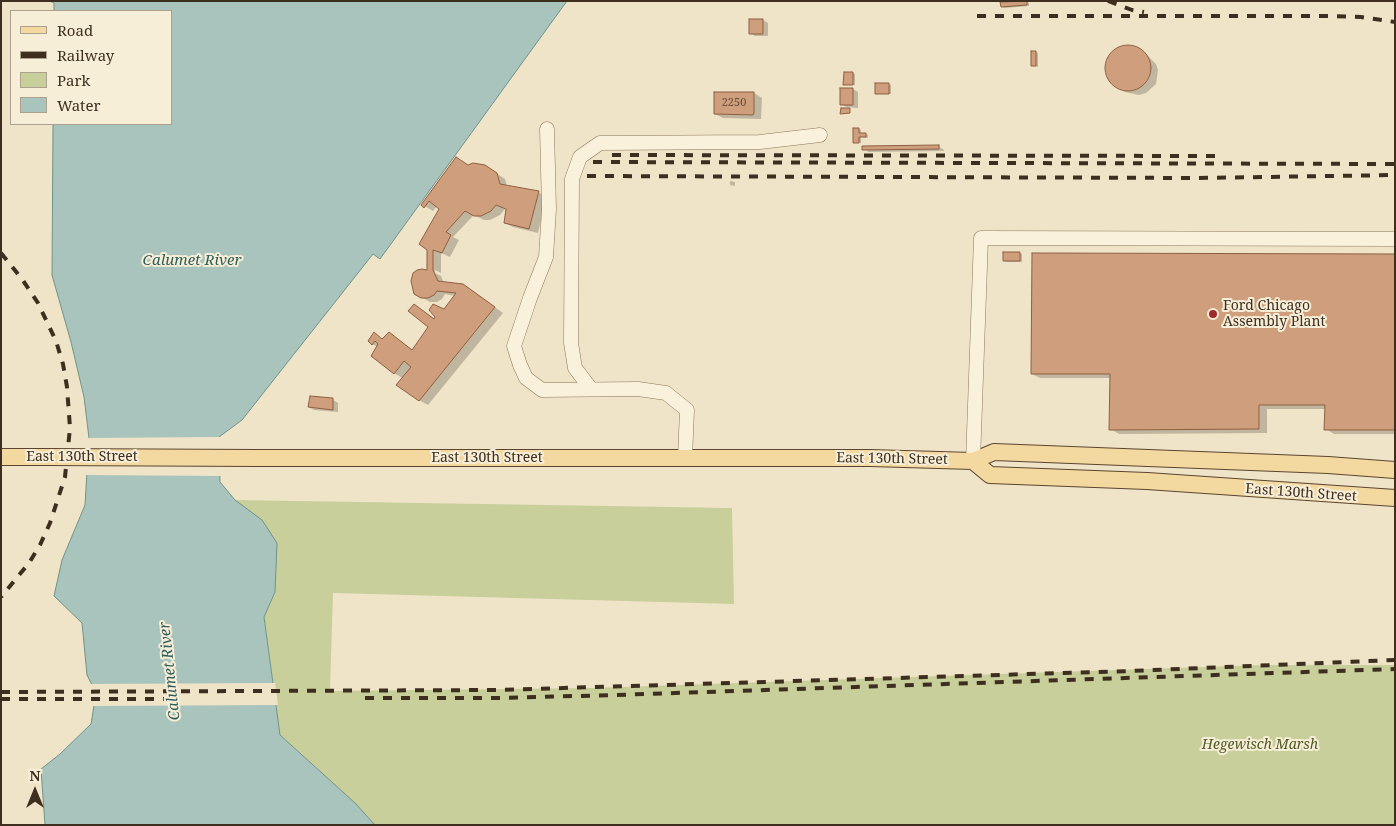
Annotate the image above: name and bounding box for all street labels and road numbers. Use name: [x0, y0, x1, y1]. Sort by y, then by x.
street label: East 130th Street: [26, 449, 138, 465]
street label: East 130th Street: [431, 450, 543, 466]
street label: East 130th Street: [836, 450, 948, 468]
street label: East 130th Street: [1245, 481, 1357, 505]

